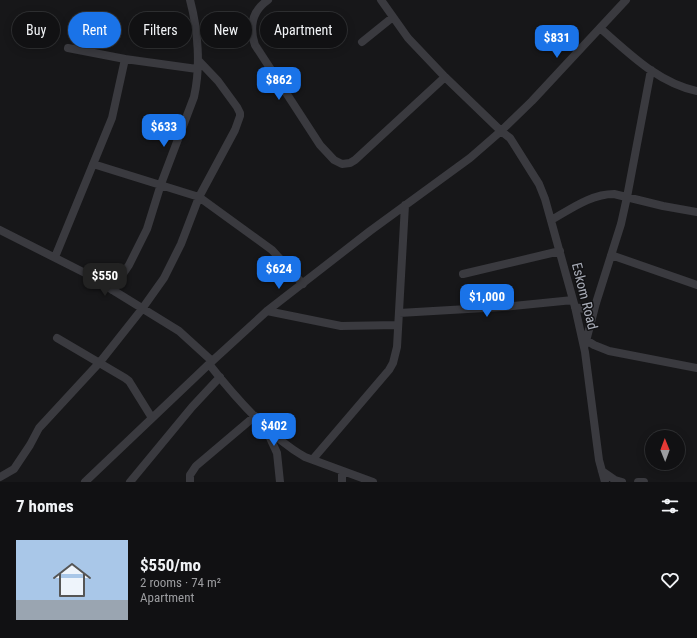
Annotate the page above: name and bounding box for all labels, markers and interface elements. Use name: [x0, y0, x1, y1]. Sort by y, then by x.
chip: Buy: [12, 12, 60, 48]
chip: Rent: [68, 12, 121, 48]
chip: Filters: [129, 12, 192, 48]
chip: New: [200, 12, 252, 48]
chip: Apartment: [260, 12, 347, 48]
pin: $831: [533, 25, 581, 59]
text: $831: [544, 30, 570, 45]
pin: $862: [255, 67, 303, 101]
text: $862: [266, 72, 292, 87]
pin: $633: [140, 114, 188, 148]
text: $633: [151, 119, 177, 134]
pin: $624: [255, 256, 303, 290]
text: $624: [266, 261, 292, 276]
street label: Eskom Road: [569, 261, 601, 331]
pin: $550: [81, 263, 129, 297]
text: $550: [92, 268, 118, 283]
pin: $1,000: [454, 284, 520, 318]
text: $1,000: [469, 289, 505, 304]
pin: $402: [250, 413, 298, 447]
text: $402: [261, 418, 287, 433]
north arrow: [645, 430, 685, 470]
map controls: [645, 430, 685, 470]
icon: filters: [659, 495, 681, 517]
text: 7 homes: [16, 496, 74, 516]
text: $550/mo: [140, 555, 201, 575]
icon: home: [48, 556, 96, 604]
icon: heart: [659, 569, 681, 591]
text: 2 rooms · 74 m²: [140, 575, 221, 590]
text: Apartment: [140, 590, 194, 605]

